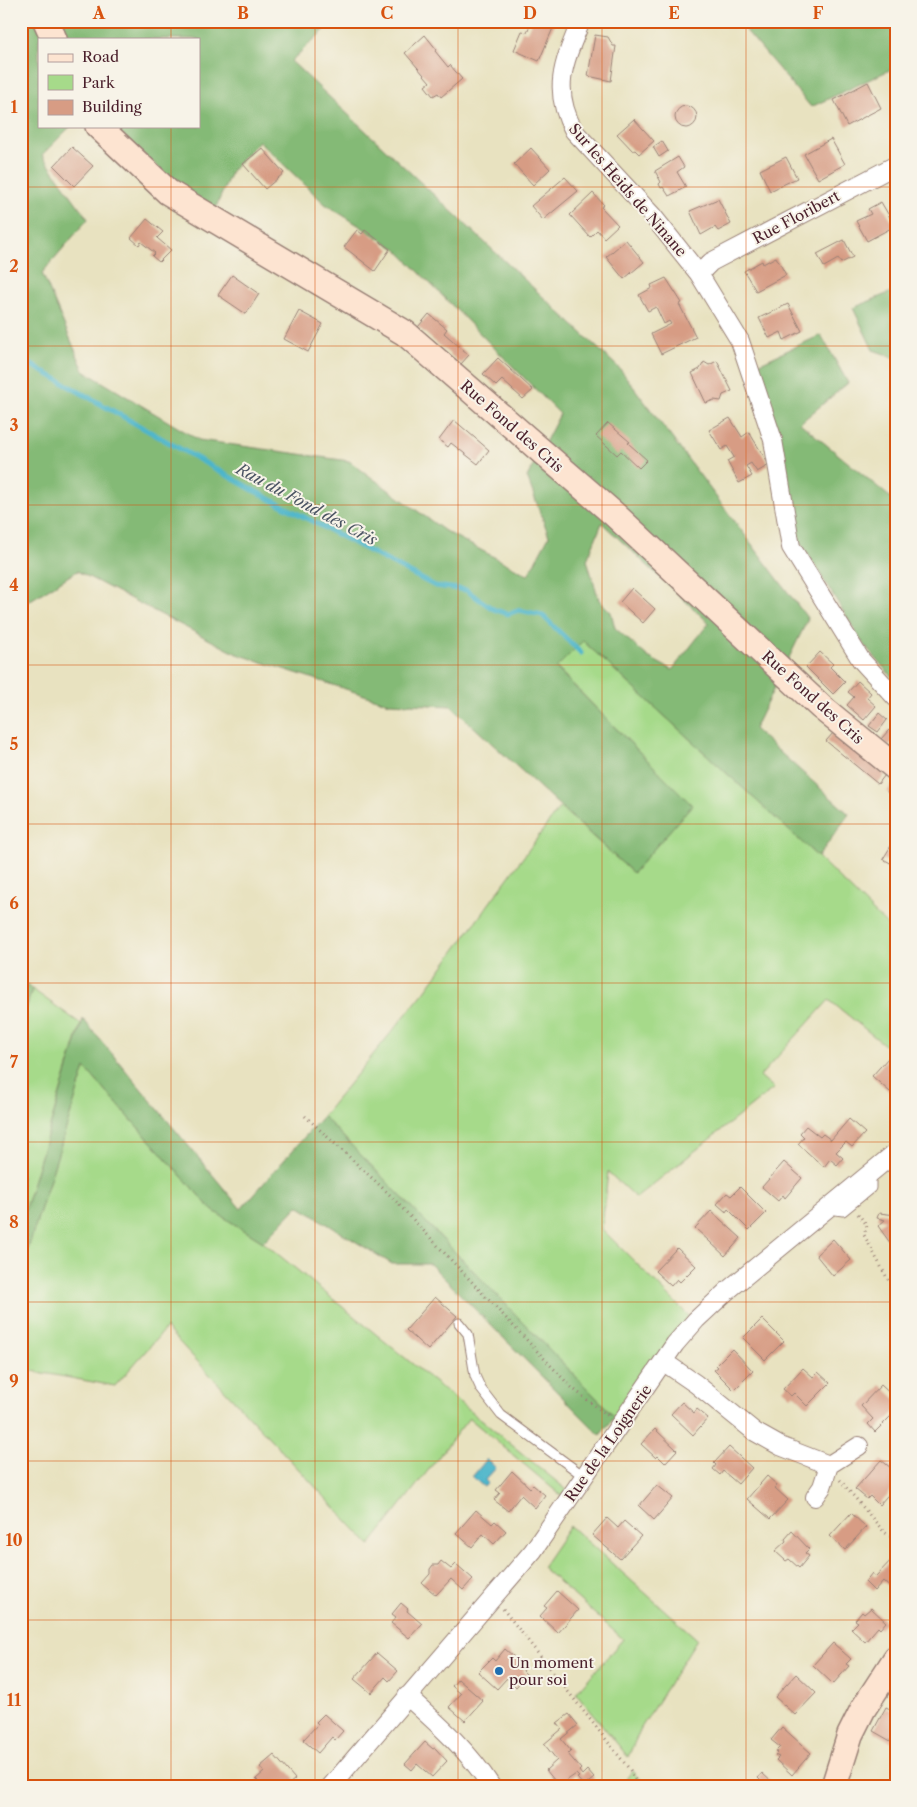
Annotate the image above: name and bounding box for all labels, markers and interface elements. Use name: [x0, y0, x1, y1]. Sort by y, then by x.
text: A: [92, 3, 106, 23]
text: B: [237, 3, 249, 23]
text: C: [381, 3, 393, 23]
text: D: [523, 3, 537, 23]
text: E: [668, 3, 680, 23]
text: F: [813, 3, 824, 23]
legend: [38, 38, 200, 128]
text: Road: [82, 47, 119, 66]
text: Park: [82, 73, 116, 92]
text: 1: [10, 97, 18, 117]
text: Building: [82, 97, 142, 116]
street label: Sur les Heids de Ninane: [565, 120, 691, 260]
street label: Rue Floribert: [749, 186, 843, 248]
text: 2: [9, 256, 19, 276]
street label: Rue Fond des Cris: [457, 376, 567, 476]
text: 3: [9, 415, 19, 435]
water label: Rau du Fond des Cris: [231, 457, 381, 550]
text: 4: [9, 575, 19, 595]
street label: Rue Fond des Cris: [758, 646, 868, 748]
text: 5: [10, 734, 19, 754]
text: 6: [9, 893, 19, 913]
text: 7: [10, 1052, 19, 1072]
text: 8: [9, 1212, 19, 1232]
text: 9: [9, 1371, 19, 1391]
street label: Rue de la Loignerie: [560, 1381, 656, 1505]
text: 10: [5, 1530, 23, 1550]
place label: Un moment pour soi: [509, 1653, 594, 1689]
marker: Un moment pour soi: [493, 1665, 505, 1677]
text: 11: [7, 1690, 22, 1710]

